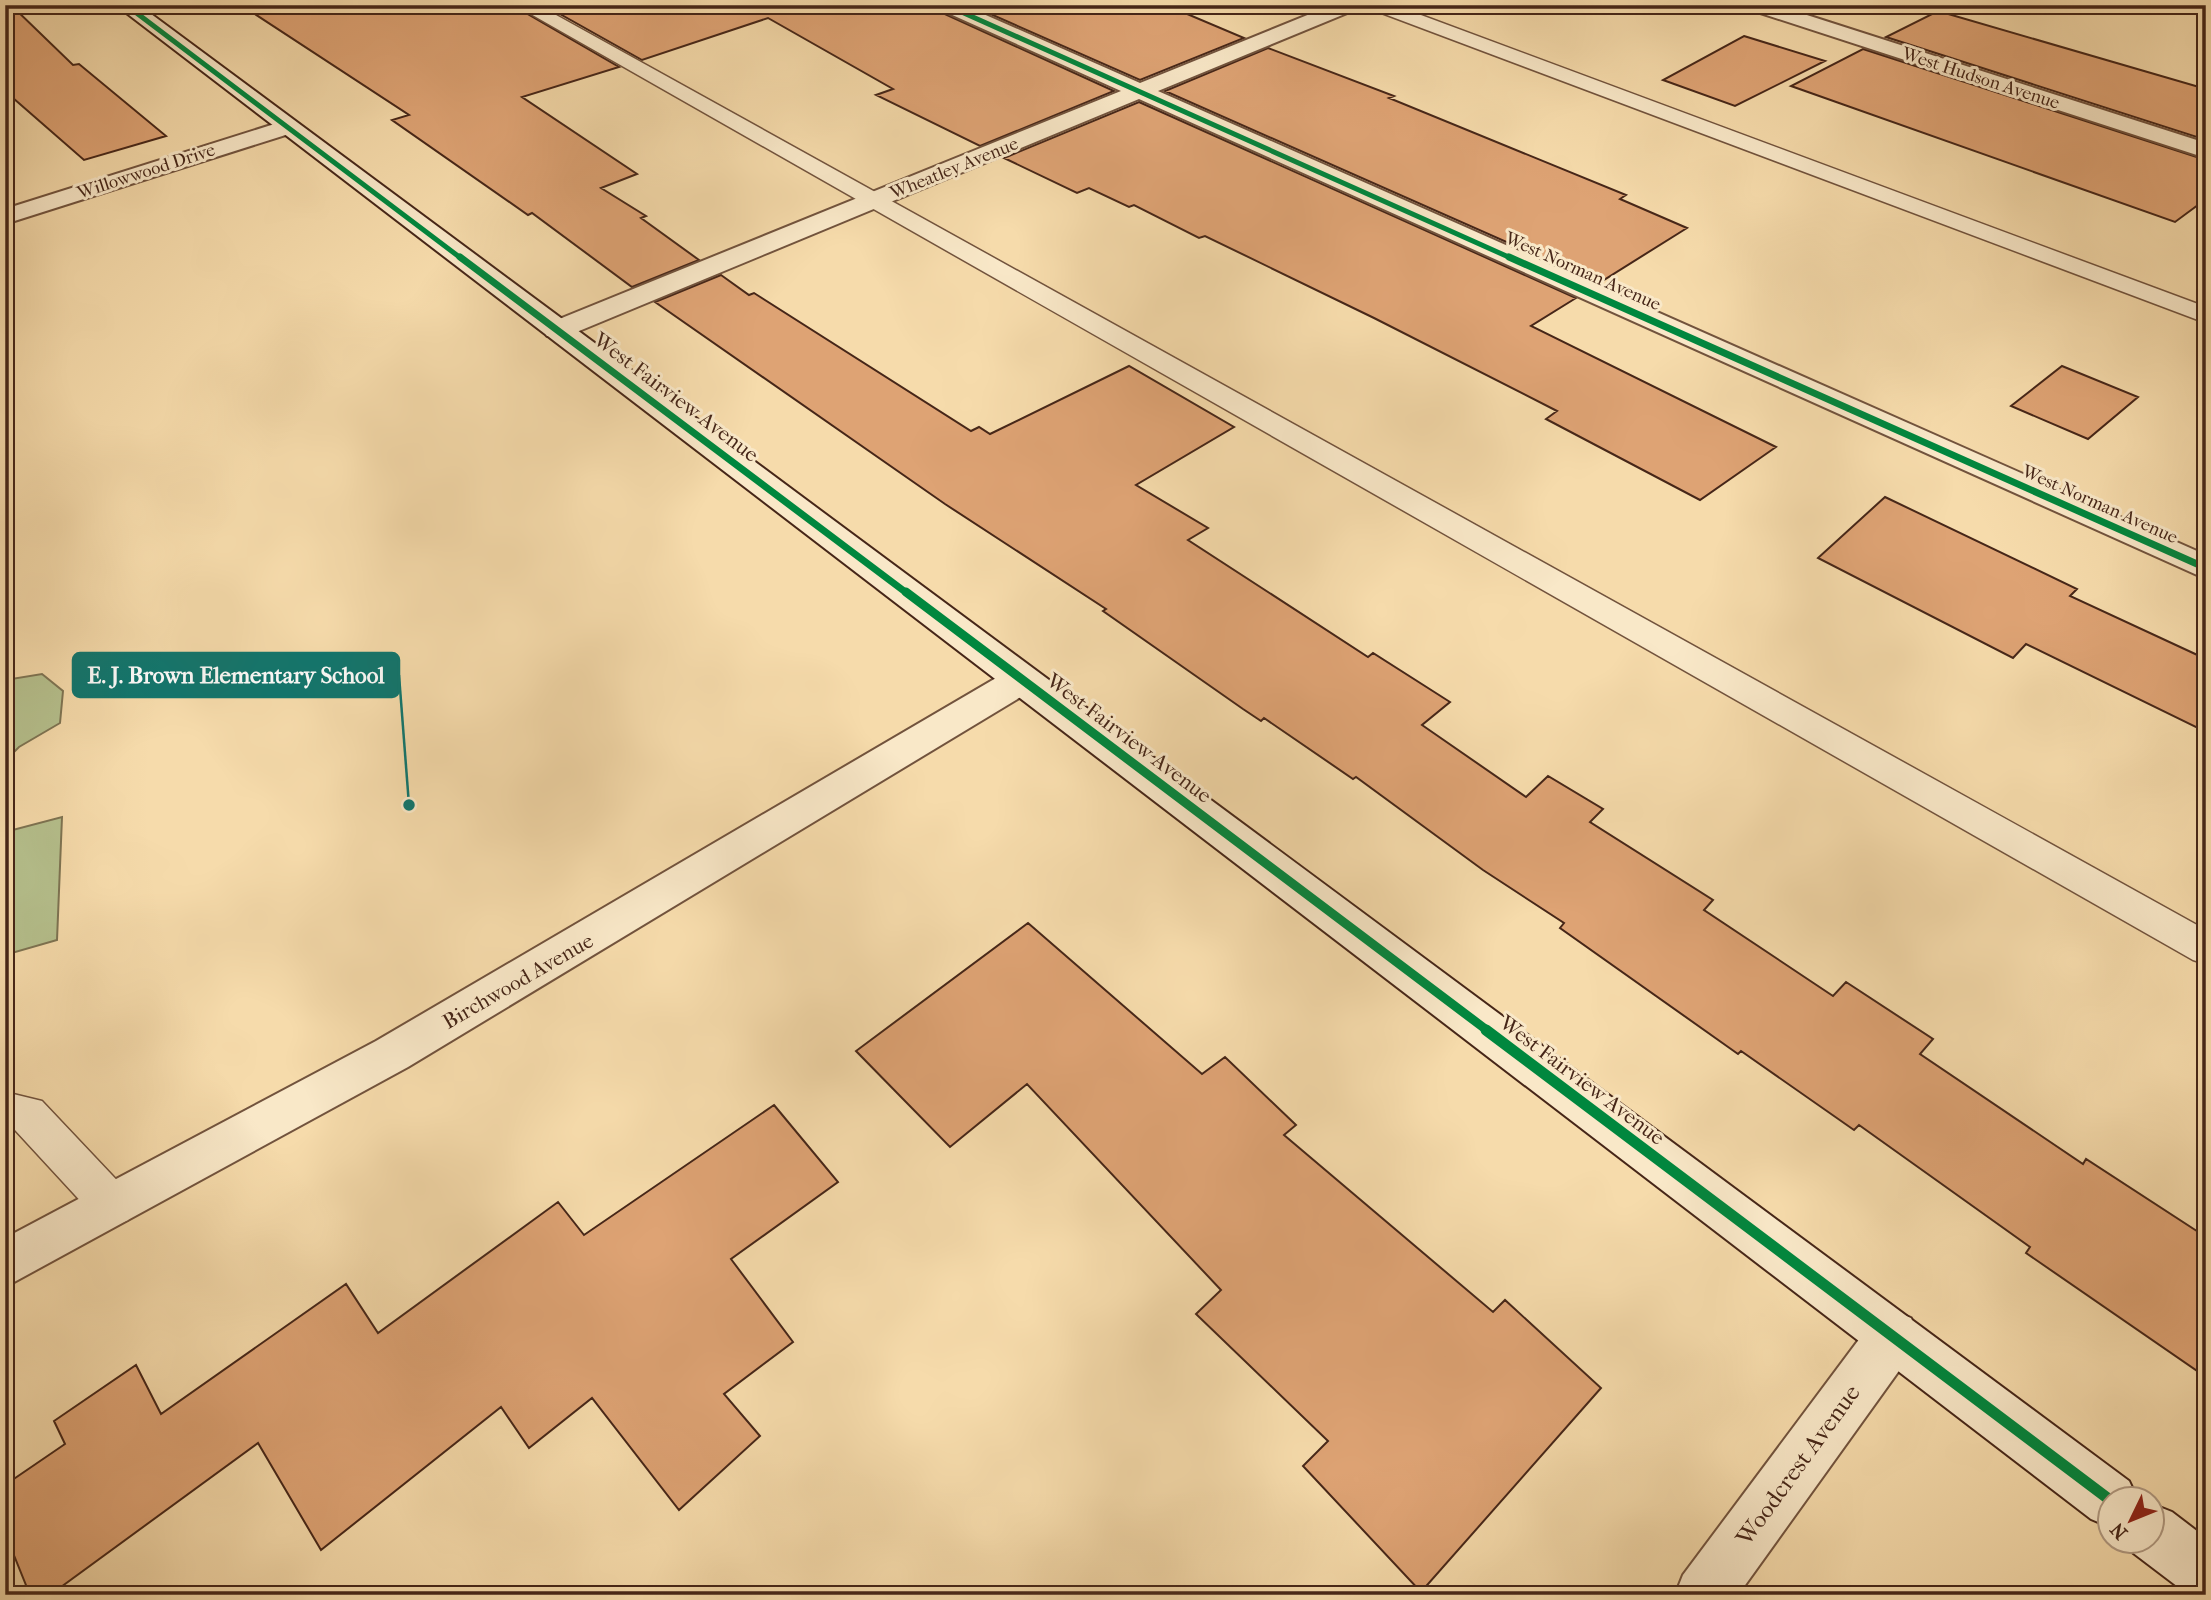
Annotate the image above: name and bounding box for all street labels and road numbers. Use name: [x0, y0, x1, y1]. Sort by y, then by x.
street label: West Hudson Avenue: [1898, 43, 2062, 114]
street label: Wheatley Avenue: [886, 133, 1021, 204]
street label: Willowwood Drive: [74, 139, 218, 204]
street label: West Norman Avenue: [1501, 227, 1664, 315]
street label: West Fairview Avenue: [588, 327, 763, 467]
street label: West Norman Avenue: [2018, 460, 2181, 548]
street label: West Fairview Avenue: [1041, 668, 1216, 808]
street label: Birchwood Avenue: [439, 928, 597, 1034]
street label: West Fairview Avenue: [1494, 1010, 1669, 1150]
street label: Woodcrest Avenue: [1730, 1379, 1866, 1552]

